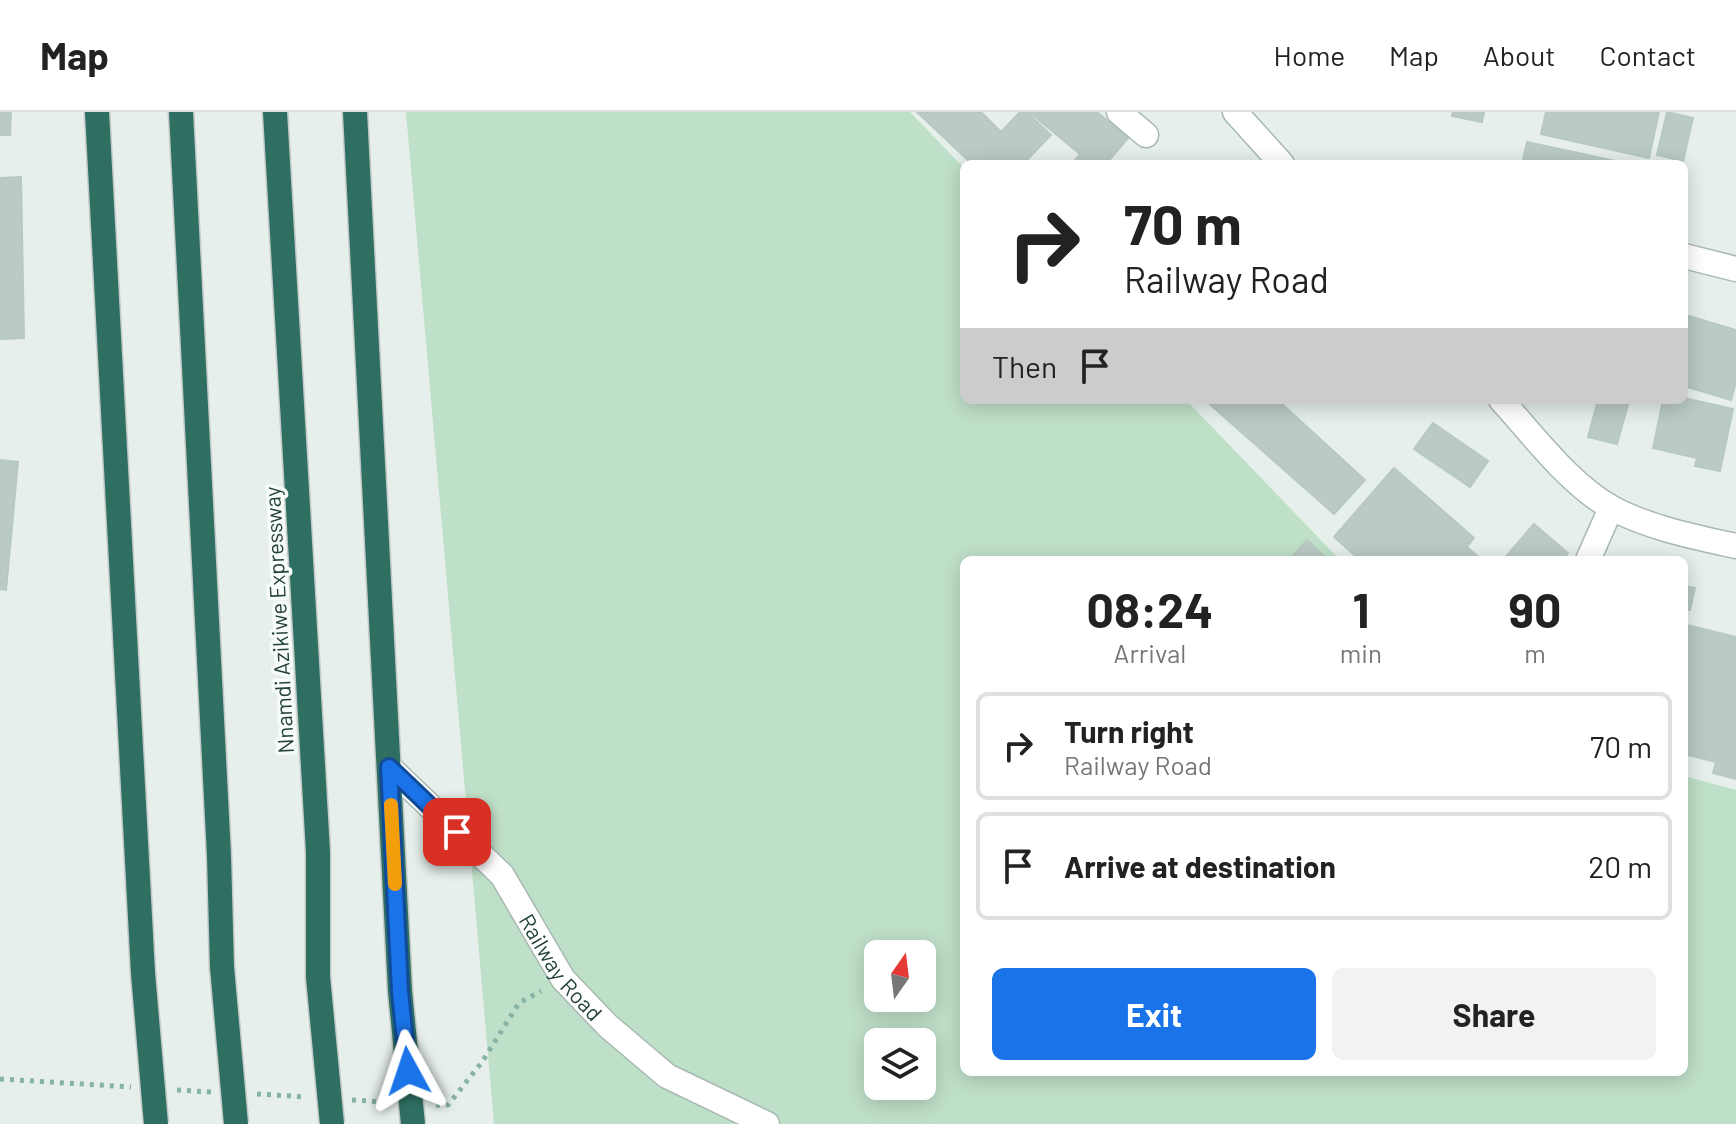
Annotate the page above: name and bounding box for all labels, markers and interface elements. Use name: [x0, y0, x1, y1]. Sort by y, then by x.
text: Map: [40, 32, 109, 78]
text: Home: [1274, 38, 1345, 72]
text: Map: [1389, 38, 1439, 72]
text: About: [1483, 38, 1555, 72]
text: Contact: [1599, 38, 1696, 72]
text: 70 m: [1124, 189, 1242, 256]
icon: right: [992, 192, 1096, 296]
text: Railway Road: [1124, 257, 1329, 300]
icon: arrive: [1073, 344, 1117, 388]
text: Then: [992, 348, 1057, 384]
street label: Nnamdi Azikiwe Expressway: [258, 486, 298, 754]
text: 08:24: [1087, 580, 1213, 638]
text: 1: [1352, 580, 1369, 638]
text: 90: [1509, 580, 1561, 638]
text: Arrival: [1114, 637, 1186, 668]
text: min: [1340, 637, 1382, 668]
text: m: [1524, 637, 1546, 668]
text: Turn right: [1064, 713, 1194, 749]
icon: right: [996, 724, 1040, 768]
text: 70 m: [1590, 728, 1652, 764]
text: Railway Road: [1064, 749, 1212, 780]
pin: [423, 798, 491, 866]
icon: arrive: [435, 810, 479, 854]
icon: arrive: [996, 844, 1040, 888]
text: Arrive at destination: [1064, 848, 1336, 884]
text: 20 m: [1588, 848, 1652, 884]
street label: Railway Road: [515, 909, 608, 1025]
north arrow: [864, 940, 936, 1012]
map controls: [864, 940, 936, 1100]
button: Exit: [992, 968, 1316, 1060]
button: Share: [1332, 968, 1656, 1060]
button: layers: [864, 1028, 936, 1100]
position arrow: [366, 1029, 450, 1113]

